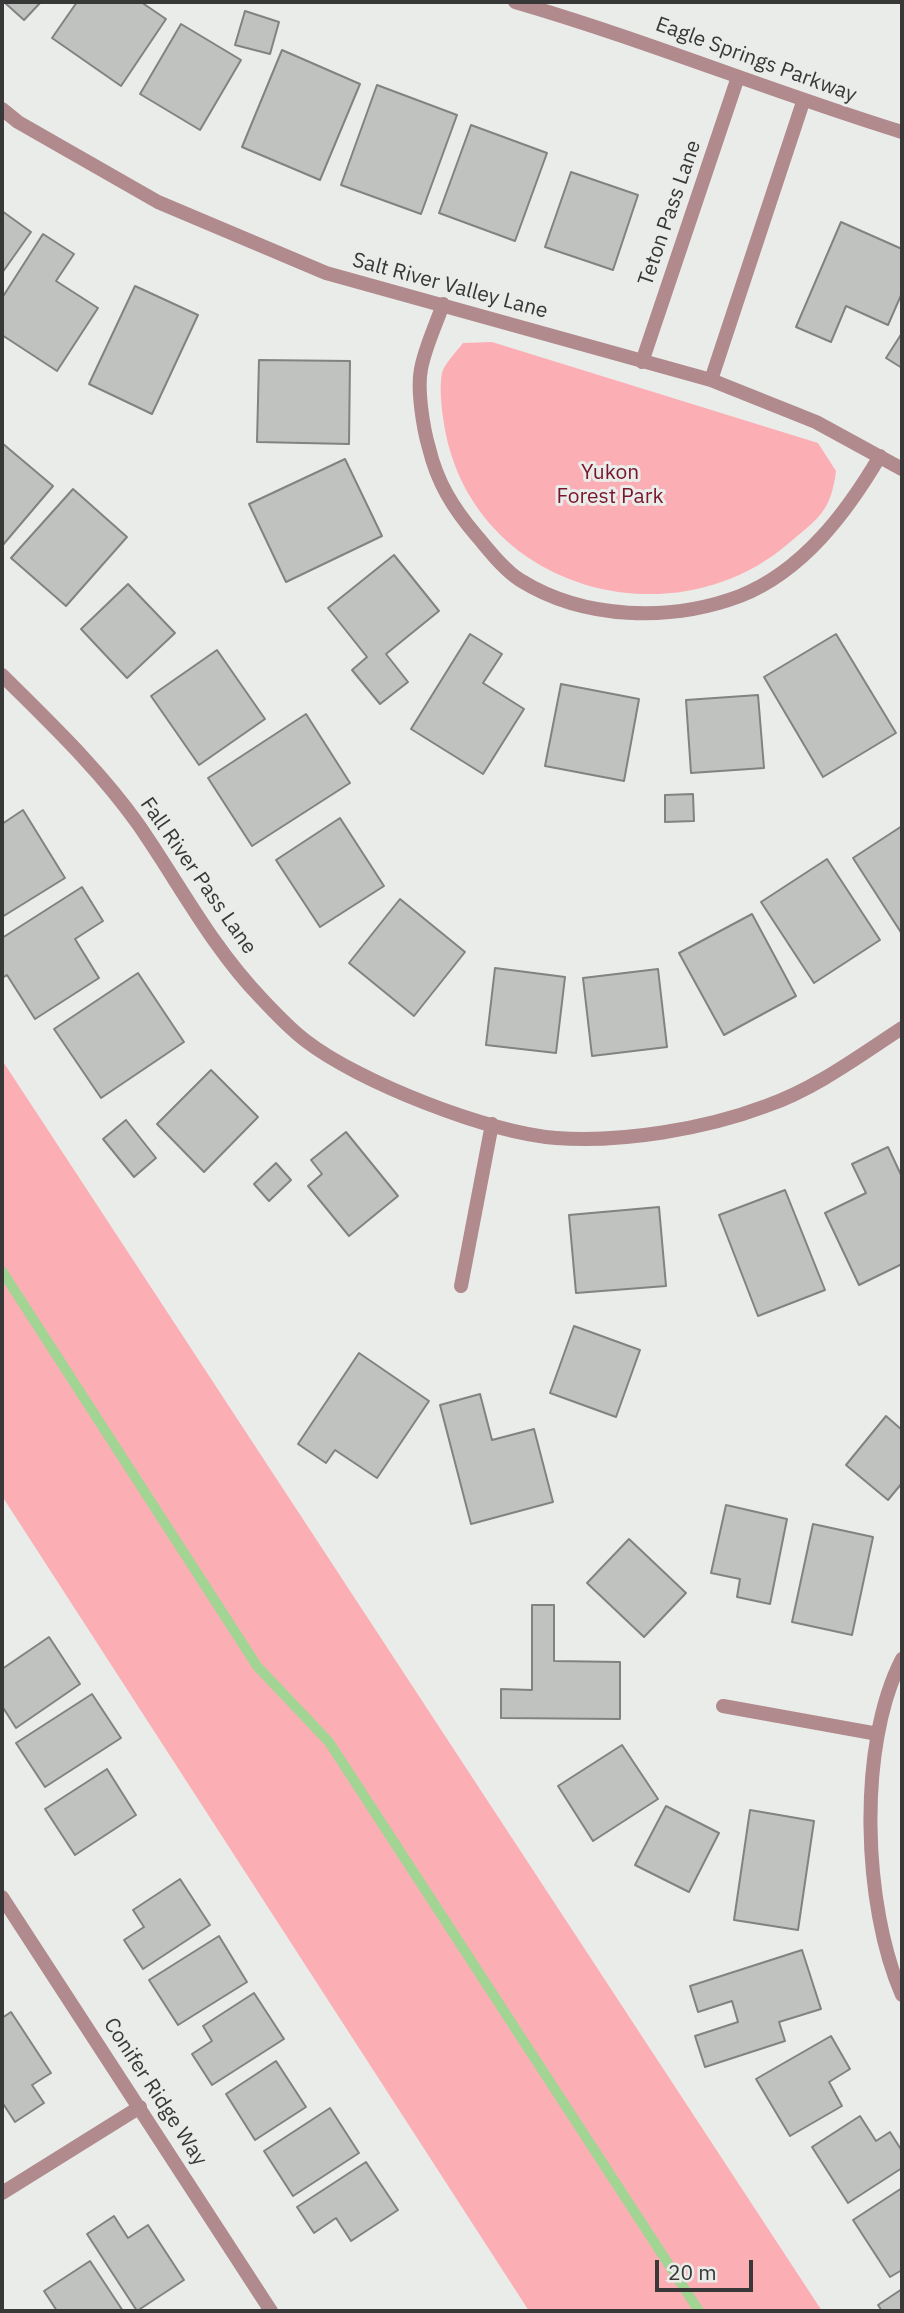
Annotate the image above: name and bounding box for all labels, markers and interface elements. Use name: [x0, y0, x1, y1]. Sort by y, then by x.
street label: Eagle Springs Parkway: [652, 12, 860, 108]
street label: Teton Pass Lane: [633, 137, 707, 289]
street label: Salt River Valley Lane: [350, 248, 550, 324]
park label: Yukon Forest Park: [556, 460, 664, 510]
street label: Fall River Pass Lane: [134, 793, 262, 959]
street label: Conifer Ridge Way: [98, 2013, 212, 2171]
scale bar: [659, 2246, 757, 2290]
text: 20 m: [668, 2258, 717, 2286]

